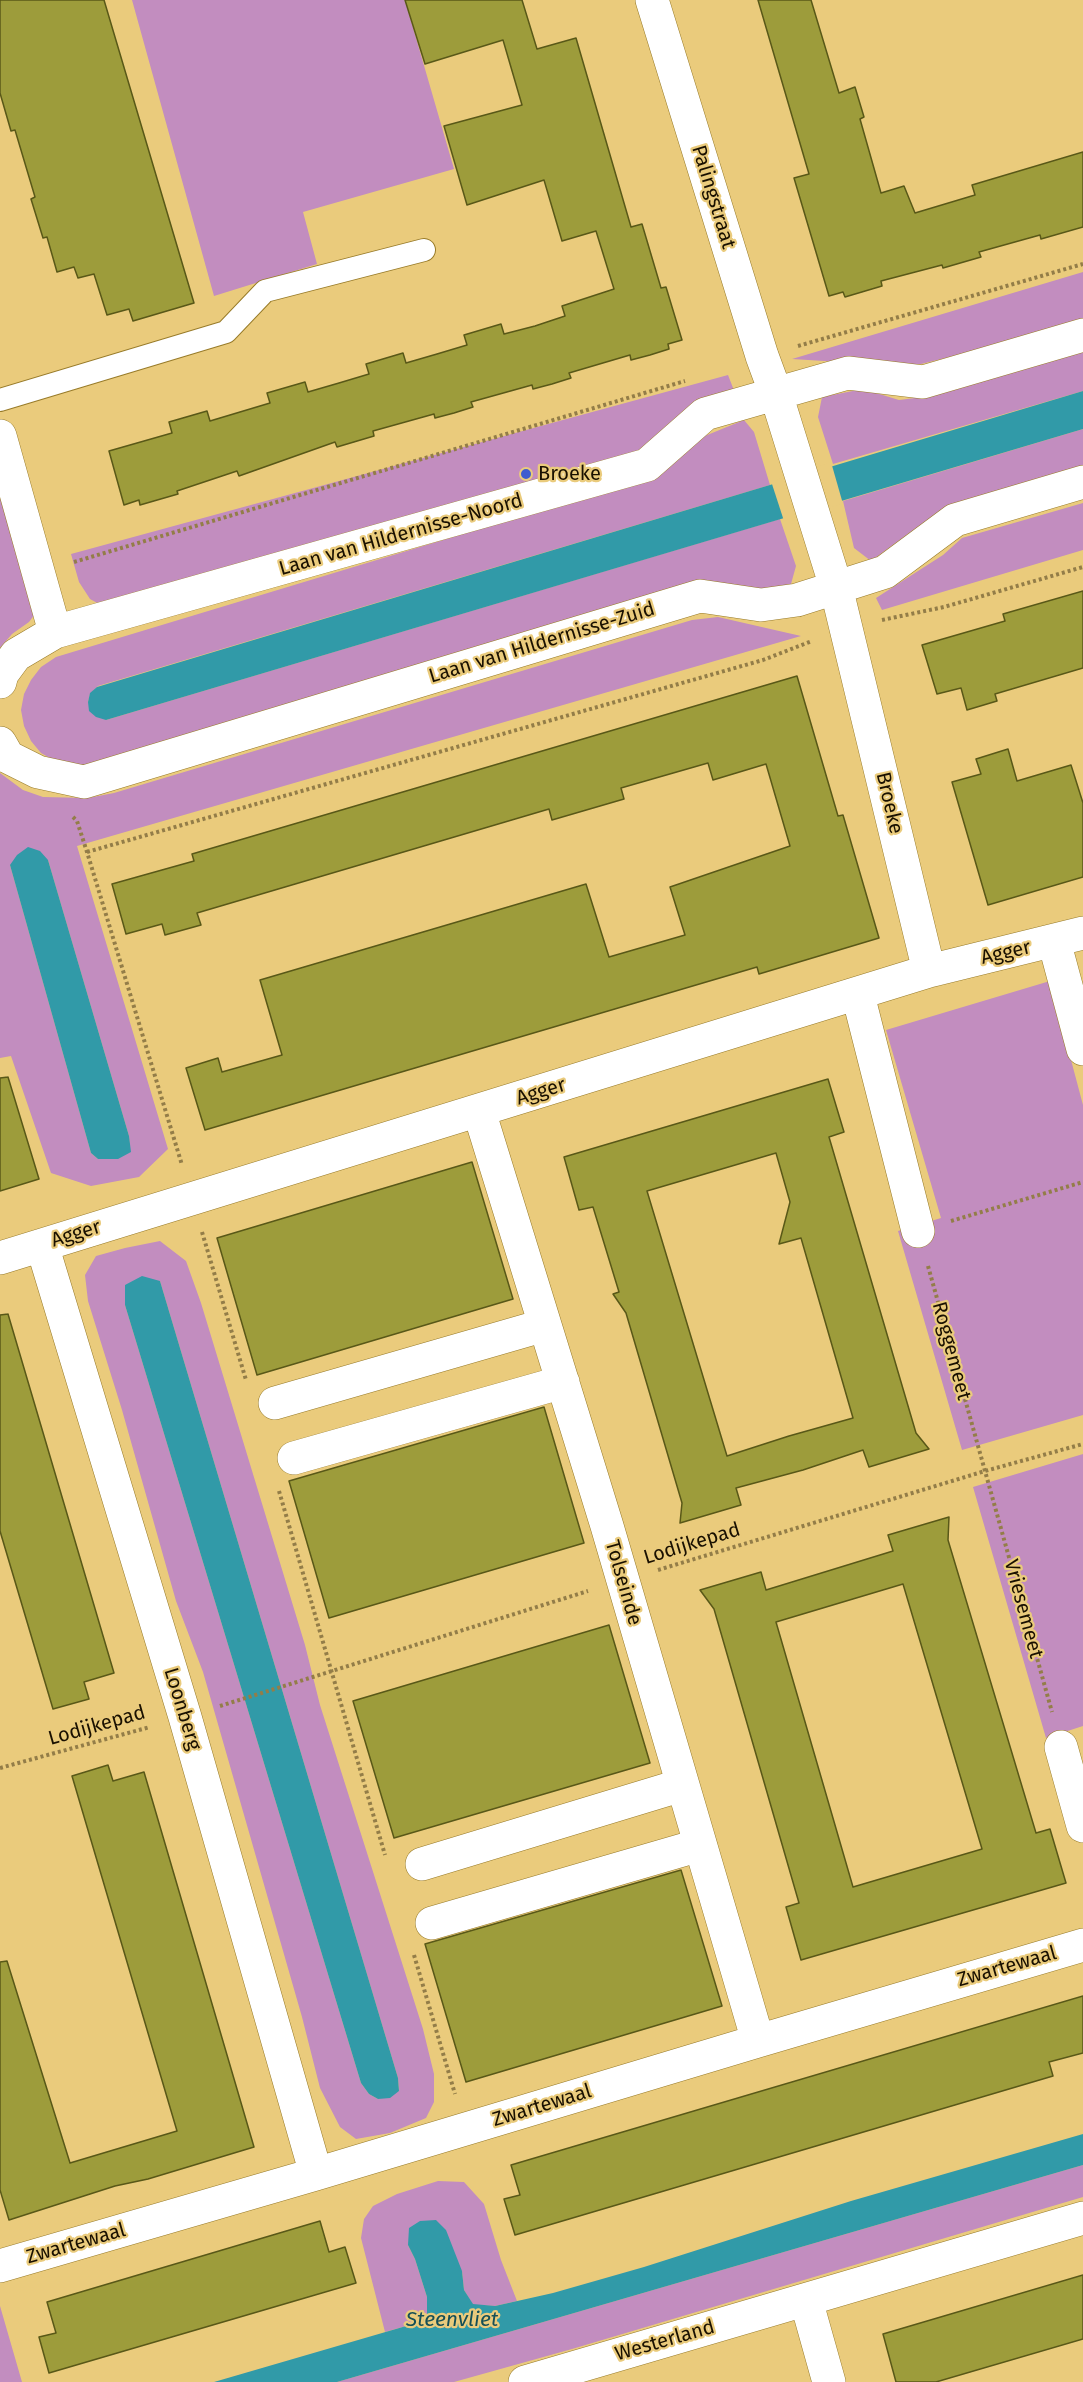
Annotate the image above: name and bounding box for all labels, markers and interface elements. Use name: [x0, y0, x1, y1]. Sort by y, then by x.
street label: Palingstraat: [686, 142, 740, 252]
place label: Broeke: [538, 462, 601, 486]
marker: Broeke: [519, 467, 533, 481]
street label: Laan van Hildernisse-Noord: [276, 489, 526, 581]
street label: Laan van Hildernisse-Zuid: [426, 597, 658, 689]
street label: Broeke: [870, 770, 908, 836]
street label: Agger: [979, 936, 1033, 970]
street label: Agger: [513, 1073, 569, 1111]
street label: Agger: [48, 1215, 104, 1253]
street label: Roggemeet: [926, 1299, 976, 1403]
street label: Lodijkepad: [641, 1518, 743, 1570]
street label: Tolseinde: [599, 1538, 647, 1628]
street label: Vriesemeet: [998, 1557, 1048, 1661]
street label: Loonberg: [158, 1665, 206, 1753]
street label: Lodijkepad: [46, 1701, 148, 1751]
street label: Zwartewaal: [955, 1941, 1059, 1993]
street label: Zwartewaal: [490, 2080, 594, 2132]
street label: Zwartewaal: [24, 2218, 128, 2270]
water label: Steenvliet: [406, 2307, 498, 2333]
street label: Westerland: [612, 2315, 718, 2367]

